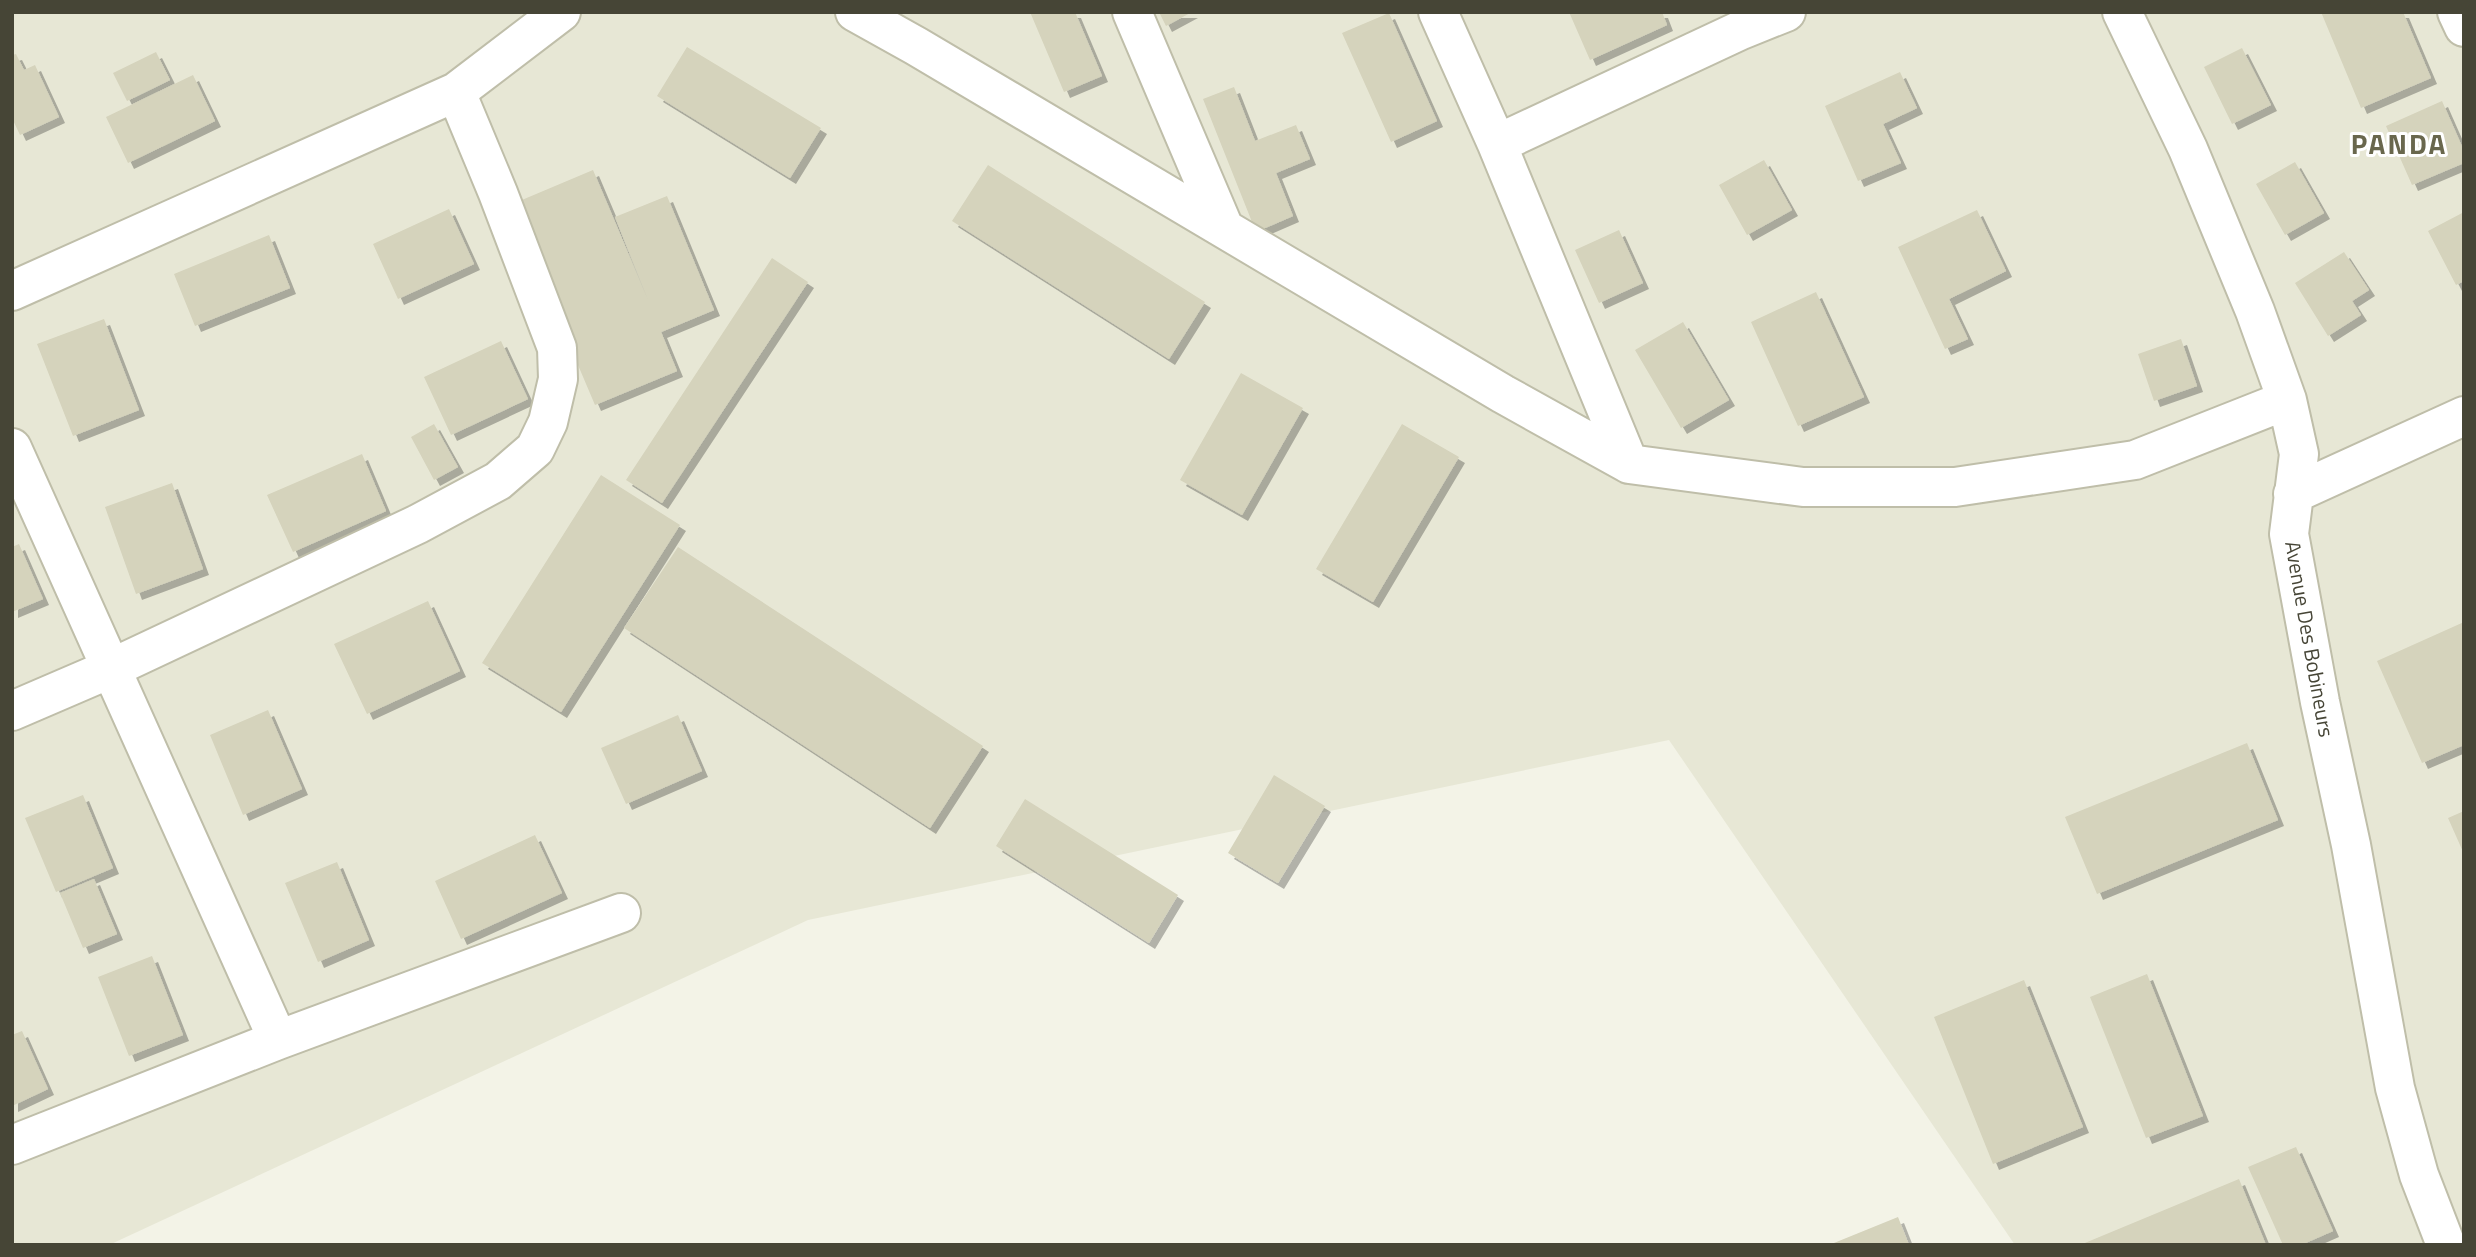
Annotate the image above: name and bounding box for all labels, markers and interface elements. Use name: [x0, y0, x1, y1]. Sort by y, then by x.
district label: PANDA: [2351, 122, 2447, 165]
street label: Avenue Des Bobineurs: [2277, 538, 2343, 740]

